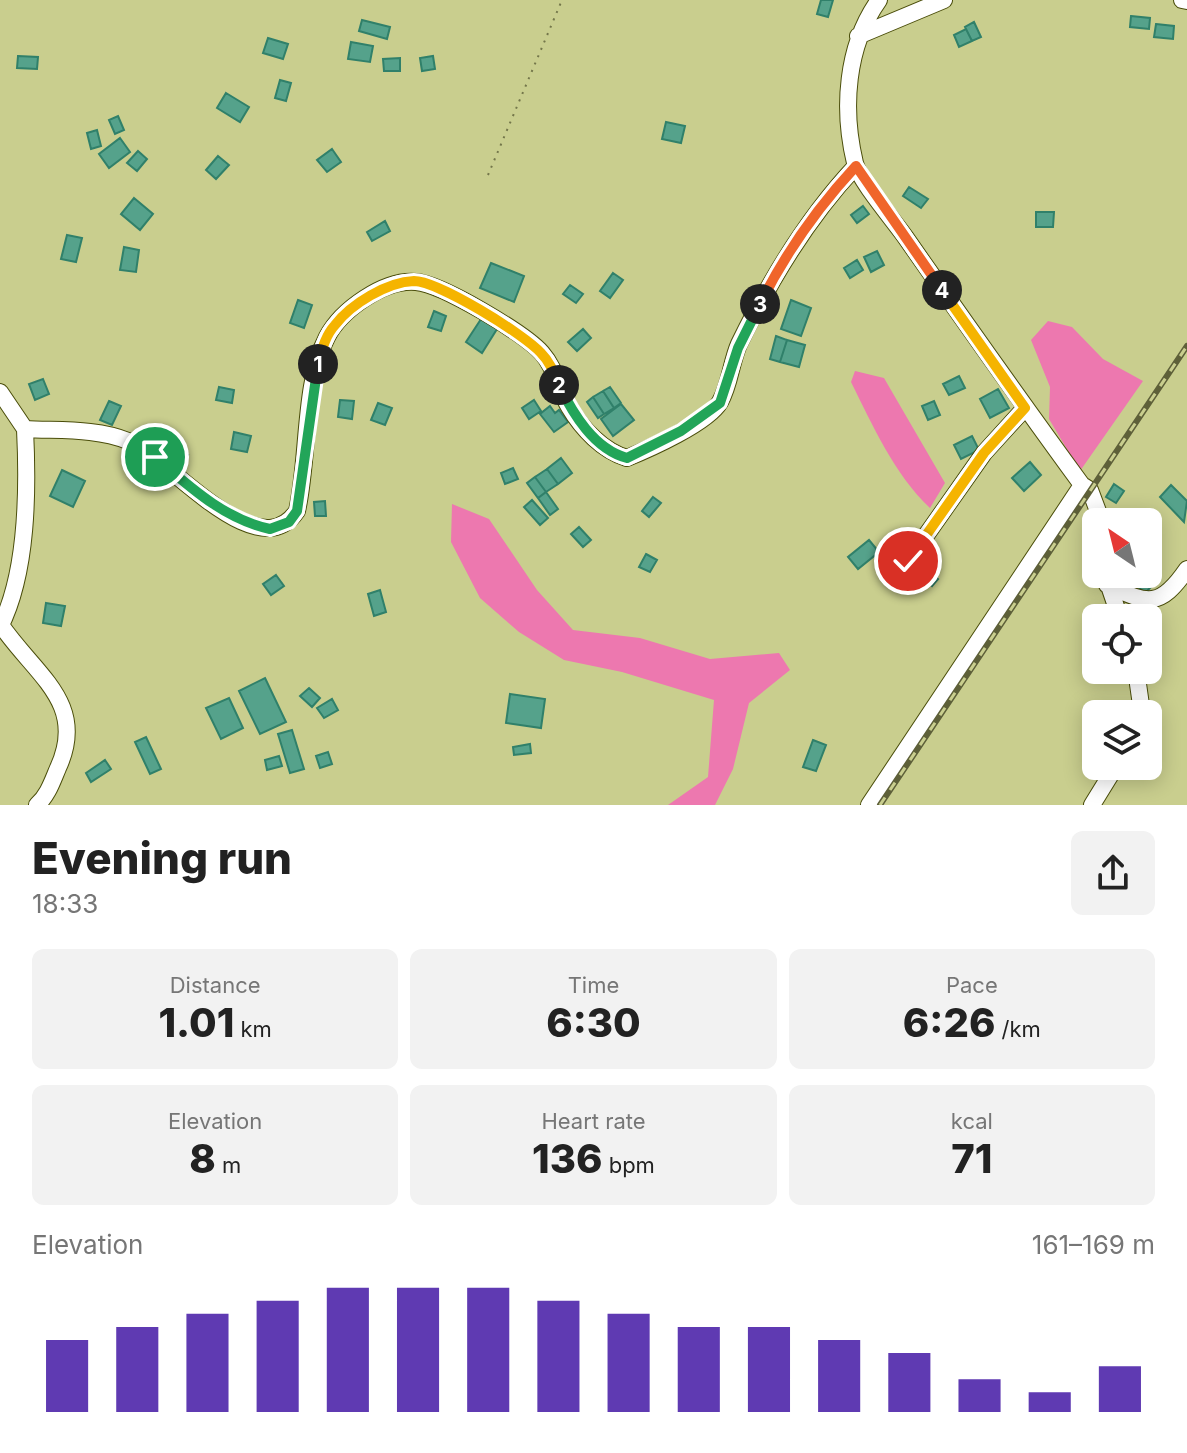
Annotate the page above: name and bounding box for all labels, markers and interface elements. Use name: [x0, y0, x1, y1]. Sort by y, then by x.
pin: 4: [922, 270, 962, 310]
text: 4: [935, 277, 949, 303]
pin: 3: [740, 284, 780, 324]
text: 3: [753, 291, 767, 317]
pin: 1: [298, 344, 338, 384]
text: 1: [313, 351, 323, 377]
pin: 2: [539, 365, 579, 405]
text: 2: [552, 372, 566, 398]
pin: [121, 423, 189, 491]
icon: arrive: [133, 435, 177, 479]
north arrow: [1082, 508, 1162, 588]
map controls: [1082, 508, 1162, 780]
pin: [874, 527, 942, 595]
icon: check: [886, 539, 930, 583]
button: locate: [1082, 604, 1162, 684]
button: layers: [1082, 700, 1162, 780]
text: Evening run: [32, 831, 292, 885]
button: share: [1071, 831, 1155, 915]
text: 18:33: [32, 888, 98, 919]
text: Distance: [170, 972, 261, 998]
text: Time: [568, 972, 619, 998]
text: Pace: [946, 972, 998, 998]
text: 1.01: [158, 998, 234, 1047]
text: 6:30: [546, 998, 641, 1047]
text: 6:26: [903, 998, 995, 1047]
text: km: [234, 1016, 272, 1042]
text: /km: [995, 1016, 1041, 1042]
text: Elevation: [168, 1108, 262, 1134]
text: Heart rate: [541, 1108, 646, 1134]
text: kcal: [951, 1108, 993, 1134]
text: 8: [189, 1134, 216, 1183]
text: 136: [532, 1134, 602, 1183]
text: 71: [951, 1134, 992, 1183]
text: m: [216, 1152, 241, 1178]
text: bpm: [602, 1152, 655, 1178]
text: Elevation: [32, 1229, 143, 1260]
text: 161–169 m: [1032, 1229, 1155, 1260]

